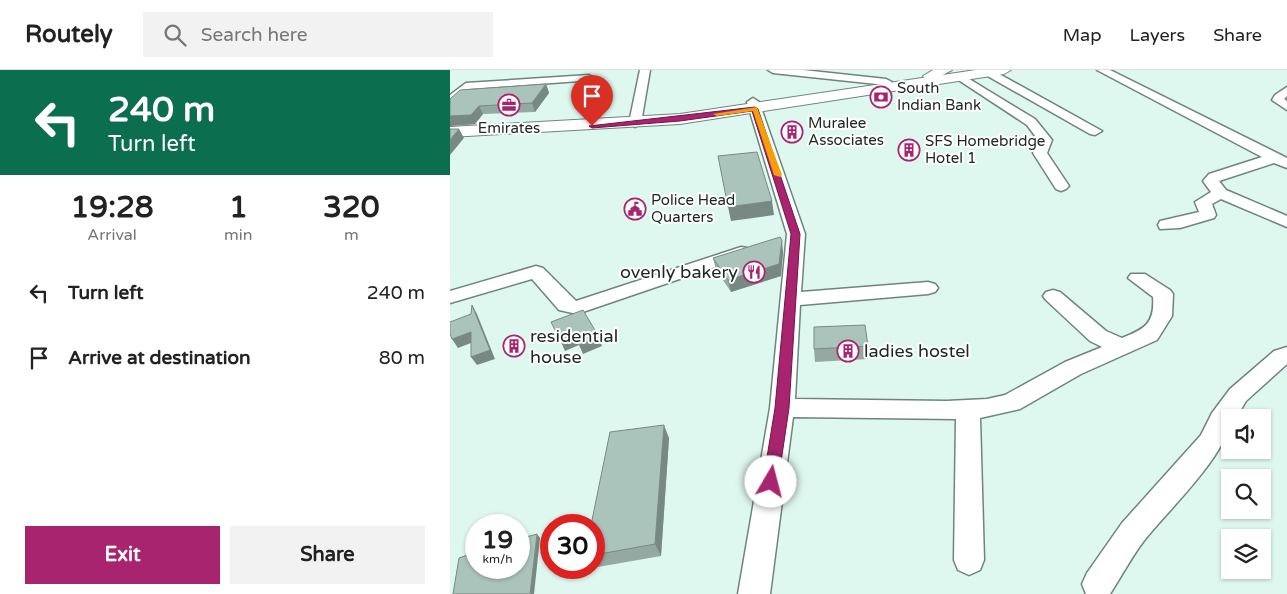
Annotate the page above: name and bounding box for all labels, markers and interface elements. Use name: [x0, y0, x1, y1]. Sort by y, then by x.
search box: [143, 12, 493, 57]
text: Routely: [25, 20, 113, 49]
icon: search: [161, 21, 189, 49]
text: Search here: [201, 24, 308, 46]
text: Map: [1063, 24, 1102, 46]
text: Layers: [1130, 24, 1185, 46]
text: Share: [1213, 24, 1262, 46]
pin: [571, 75, 613, 126]
place label: South Indian Bank: [897, 79, 981, 114]
icon: arrive: [578, 82, 606, 110]
bank icon: South Indian Bank: [869, 85, 893, 109]
text: 240 m: [108, 89, 215, 131]
icon: left: [25, 90, 90, 155]
office icon: Emirates: [497, 93, 521, 117]
place label: Muralee Associates: [808, 114, 884, 149]
place label: Emirates: [478, 119, 540, 137]
building icon: Muralee Associates: [780, 120, 804, 144]
text: Turn left: [108, 131, 196, 157]
place label: SFS Homebridge Hotel 1: [925, 132, 1045, 167]
building icon: SFS Homebridge Hotel 1: [897, 138, 921, 162]
text: 19:28: [70, 189, 154, 226]
text: 1: [229, 189, 248, 226]
text: 320: [323, 189, 380, 226]
place label: Police Head Quarters: [651, 191, 735, 226]
public building icon: Police Head Quarters: [623, 197, 647, 221]
text: Arrival: [87, 225, 137, 245]
text: min: [224, 225, 253, 245]
text: m: [344, 225, 359, 245]
restaurant icon: ovenly bakery: [742, 260, 766, 284]
place label: ovenly bakery: [620, 261, 738, 283]
icon: left: [25, 279, 53, 307]
text: Turn left: [68, 282, 144, 304]
text: 240 m: [367, 282, 425, 304]
place label: residential house: [530, 325, 618, 368]
building icon: residential house: [502, 334, 526, 358]
building icon: ladies hostel: [836, 339, 860, 363]
place label: ladies hostel: [864, 340, 970, 362]
icon: arrive: [25, 344, 53, 372]
text: Arrive at destination: [68, 347, 251, 369]
text: 80 m: [379, 347, 425, 369]
map controls: [1221, 409, 1271, 579]
button: sound: [1221, 409, 1271, 459]
position arrow: [744, 455, 796, 507]
button: search: [1221, 469, 1271, 519]
speed limit sign: 30: [540, 514, 605, 579]
text: 19: [482, 525, 513, 555]
button: Exit: [25, 526, 220, 584]
button: Share: [230, 526, 425, 584]
button: layers: [1221, 529, 1271, 579]
text: km/h: [482, 552, 513, 566]

